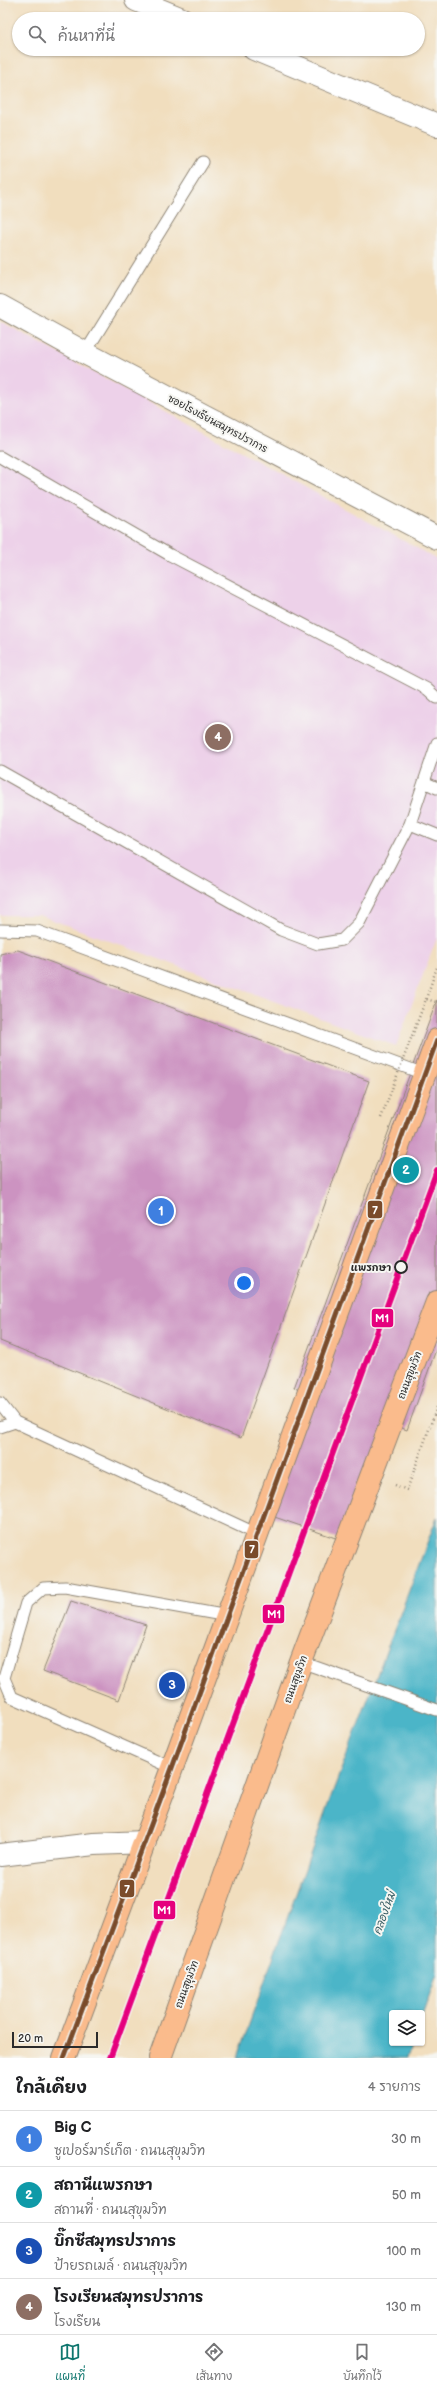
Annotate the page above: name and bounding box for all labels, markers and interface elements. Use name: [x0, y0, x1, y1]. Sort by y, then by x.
search box: [12, 12, 425, 56]
icon: search: [26, 23, 48, 45]
text: ค้นหาที่นี่: [58, 27, 115, 46]
street label: ซอยโรงเรียนสมุทรปราการ: [165, 392, 270, 457]
pin: 4: [205, 722, 231, 752]
pin: 2: [393, 1155, 419, 1185]
pin: 1: [148, 1196, 174, 1226]
line badge: 7: [367, 1200, 383, 1219]
text: 7: [372, 1204, 378, 1217]
marker: แพรกษา: [394, 1260, 408, 1274]
place label: แพรกษา: [351, 1262, 391, 1274]
your location: [234, 1273, 254, 1293]
line badge: M1: [371, 1308, 394, 1328]
text: M1: [375, 1312, 389, 1325]
street label: ถนนสุขุมวิท: [394, 1349, 426, 1402]
line badge: 7: [244, 1540, 259, 1559]
text: 7: [249, 1543, 255, 1556]
line badge: M1: [262, 1604, 285, 1624]
text: M1: [267, 1608, 281, 1621]
street label: ถนนสุขุมวิท: [281, 1653, 312, 1706]
pin: 3: [159, 1670, 185, 1700]
line badge: 7: [119, 1879, 135, 1898]
text: 7: [124, 1883, 130, 1896]
water label: คลองใหม่: [370, 1888, 399, 1936]
line badge: M1: [153, 1900, 176, 1920]
text: M1: [157, 1904, 171, 1917]
street label: ถนนสุขุมวิท: [172, 1958, 203, 2011]
map controls: [389, 2010, 425, 2046]
button: layers: [389, 2010, 425, 2046]
scale bar: [12, 2030, 98, 2049]
text: 20 m: [18, 2032, 43, 2045]
text: ใกล้เคียง: [16, 2078, 87, 2098]
text: 4 รายการ: [368, 2079, 421, 2095]
text: Big C: [54, 2118, 91, 2137]
text: 1: [26, 2131, 32, 2147]
text: 30 m: [391, 2131, 421, 2147]
text: ซูเปอร์มาร์เก็ต · ถนนสุขุมวิท: [54, 2143, 205, 2159]
text: สถานีแพรกษา: [54, 2176, 152, 2195]
text: 2: [25, 2187, 33, 2203]
text: 50 m: [392, 2187, 421, 2203]
text: สถานที่ · ถนนสุขุมวิท: [54, 2202, 167, 2218]
text: บิ๊กซีสมุทรปราการ: [54, 2232, 176, 2251]
text: 3: [25, 2243, 33, 2259]
text: 100 m: [386, 2243, 421, 2259]
text: ป้ายรถเมล์ · ถนนสุขุมวิท: [54, 2258, 188, 2274]
text: โรงเรียนสมุทรปราการ: [54, 2288, 203, 2307]
text: 4: [25, 2299, 33, 2315]
text: 130 m: [386, 2299, 421, 2315]
text: โรงเรียน: [54, 2314, 100, 2330]
tab: แผนที่: [55, 2341, 85, 2384]
tab: เส้นทาง: [196, 2341, 232, 2384]
tab: บันทึกไว้: [343, 2341, 382, 2384]

